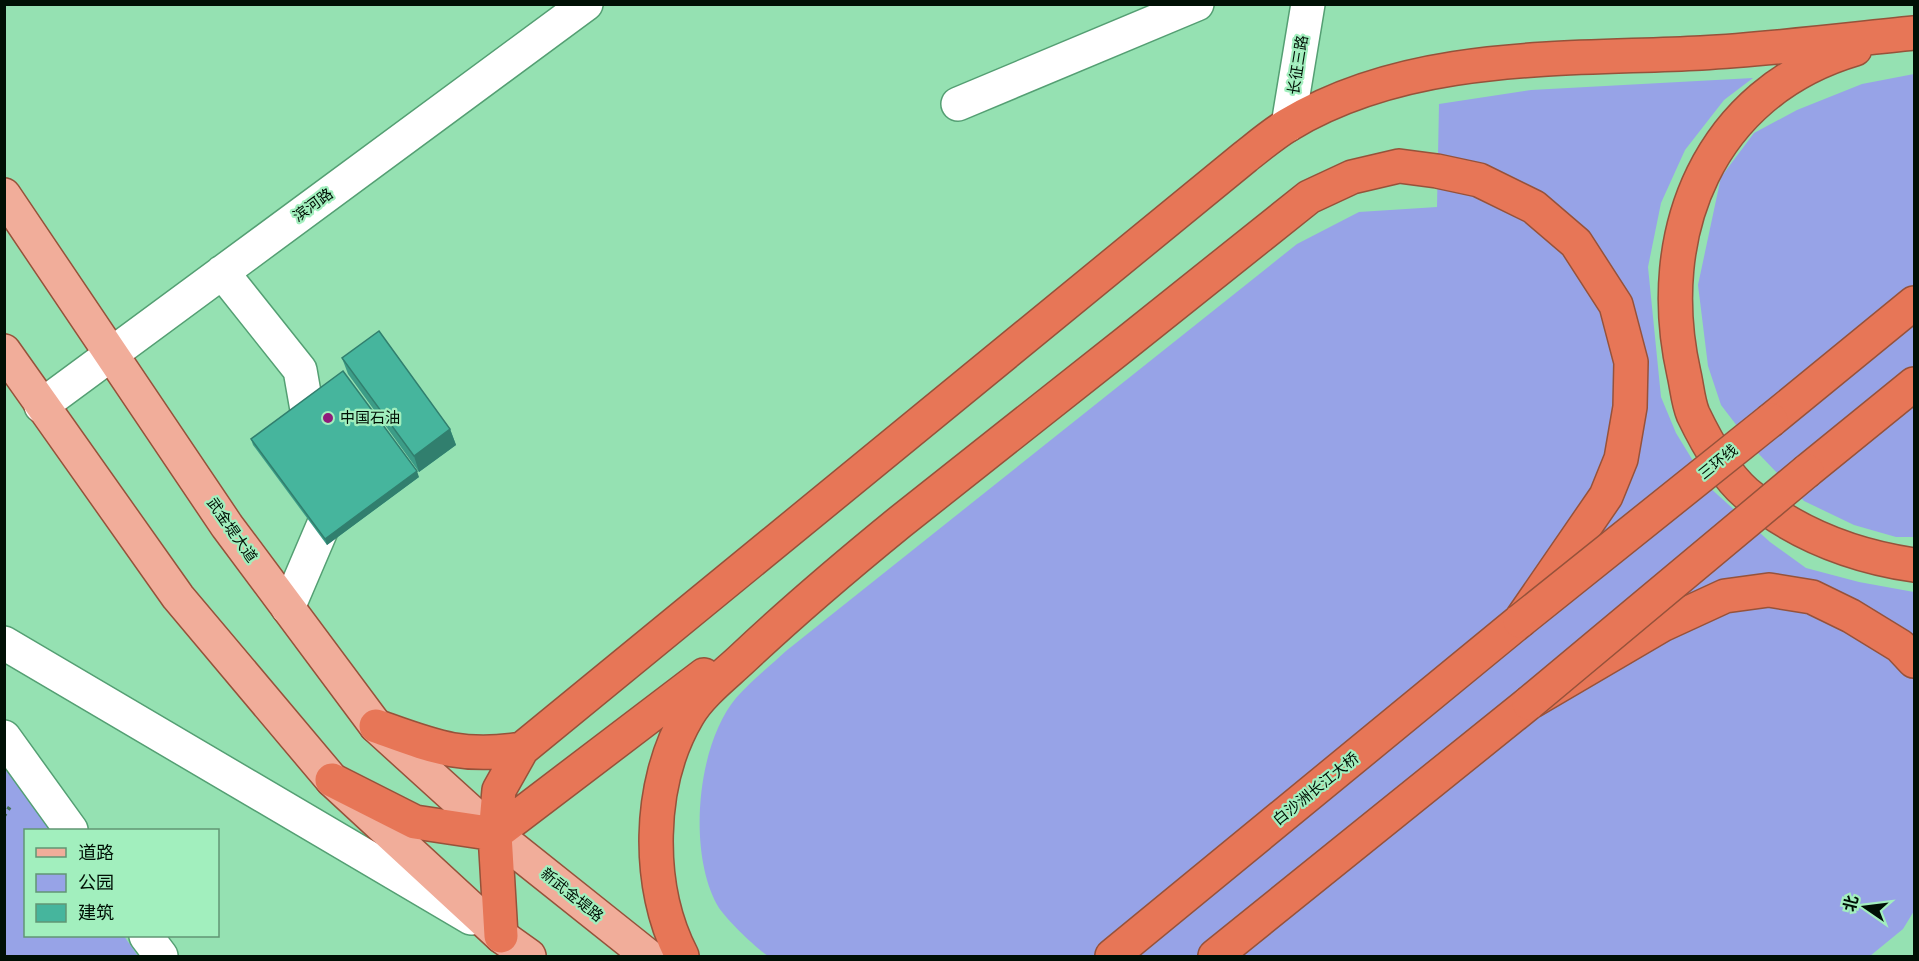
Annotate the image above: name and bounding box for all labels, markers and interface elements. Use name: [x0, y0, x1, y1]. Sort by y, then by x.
street label: 长征三路: [1284, 34, 1312, 96]
street label: 滨河路: [290, 184, 336, 226]
place label: 中国石油: [340, 409, 400, 427]
marker: 中国石油: [321, 411, 335, 425]
street label: 三环线: [1695, 441, 1741, 483]
street label: 武金堤大道: [203, 494, 261, 566]
street label: 白沙洲长江大桥: [1270, 749, 1362, 829]
legend: [24, 829, 219, 937]
text: 道路: [78, 842, 114, 864]
street label: 新武金堤路: [537, 864, 607, 926]
text: 公园: [78, 872, 114, 894]
north arrow: [1835, 877, 1895, 937]
text: 北: [1840, 893, 1863, 914]
text: 建筑: [78, 902, 114, 924]

